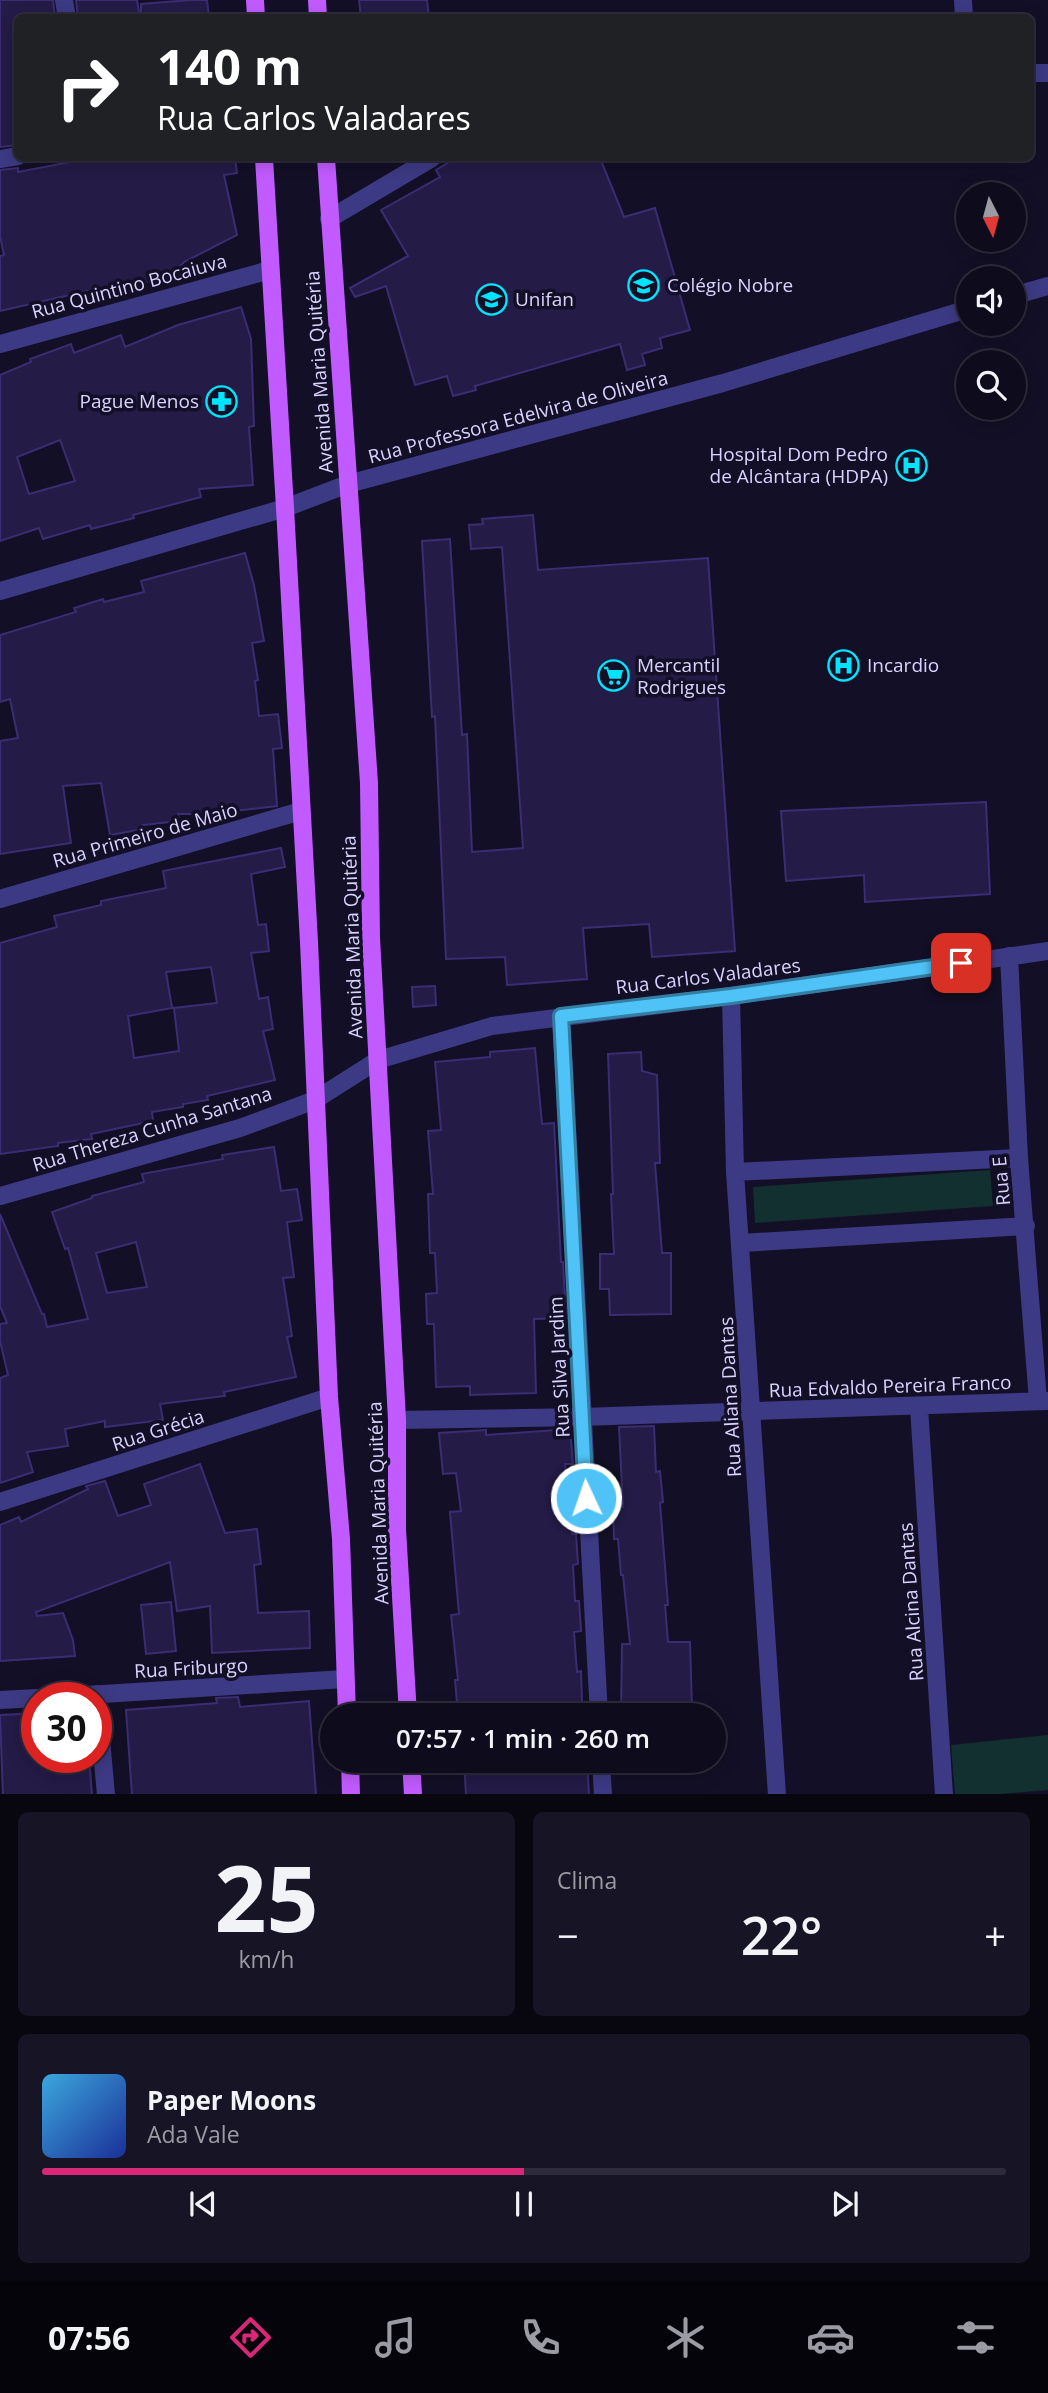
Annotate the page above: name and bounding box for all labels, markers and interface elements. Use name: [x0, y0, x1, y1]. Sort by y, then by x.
text: 140 m: [157, 33, 302, 99]
icon: right: [42, 42, 133, 133]
text: Rua Carlos Valadares: [157, 96, 471, 139]
north arrow: [956, 182, 1026, 252]
map controls: [956, 182, 1026, 420]
street label: Rua Quintino Bocaiuva: [28, 247, 230, 325]
button: sound: [956, 266, 1026, 336]
school or university icon: Colégio Nobre: [627, 268, 661, 302]
street label: Avenida Maria Quitéria: [299, 270, 339, 474]
place label: Colégio Nobre: [667, 272, 793, 298]
school or university icon: Unifan: [475, 282, 509, 316]
place label: Unifan: [515, 286, 574, 312]
button: search: [956, 350, 1026, 420]
street label: Rua Professora Edelvira de Oliveira: [365, 364, 671, 470]
pharmacy icon: Pague Menos: [205, 384, 239, 418]
place label: Pague Menos: [80, 388, 199, 414]
place label: Hospital Dom Pedro de Alcântara (HDPA): [709, 441, 888, 489]
hospital icon: Hospital Dom Pedro de Alcântara (HDPA): [894, 448, 928, 482]
hospital icon: Incardio: [827, 648, 861, 682]
place label: Mercantil Rodrigues: [637, 652, 726, 700]
place label: Incardio: [867, 652, 939, 678]
supermarket icon: Mercantil Rodrigues: [597, 659, 631, 693]
street label: Rua Primeiro de Maio: [50, 796, 240, 874]
street label: Avenida Maria Quitéria: [335, 835, 369, 1039]
pin: [931, 933, 991, 993]
icon: arrive: [942, 944, 980, 982]
street label: Rua Carlos Valadares: [614, 952, 802, 1000]
street label: Rua Thereza Cunha Santana: [29, 1080, 275, 1178]
street label: Rua E: [986, 1155, 1016, 1207]
street label: Rua Silva Jardim: [542, 1296, 576, 1438]
street label: Rua Aliana Dantas: [713, 1316, 747, 1478]
street label: Rua Edvaldo Pereira Franco: [768, 1369, 1012, 1403]
street label: Avenida Maria Quitéria: [361, 1401, 395, 1605]
street label: Rua Grécia: [109, 1403, 207, 1457]
position arrow: [549, 1461, 623, 1535]
street label: Rua Alcina Dantas: [892, 1522, 930, 1682]
street label: Rua Friburgo: [133, 1652, 249, 1684]
speed limit sign: 30: [21, 1682, 112, 1773]
text: 07:57 · 1 min · 260 m: [396, 1720, 650, 1756]
text: 25: [214, 1835, 319, 1959]
text: Clima: [557, 1864, 617, 1896]
text: 22°: [741, 1899, 822, 1970]
text: −: [557, 1909, 579, 1961]
text: +: [984, 1909, 1006, 1961]
text: km/h: [239, 1943, 294, 1975]
text: Paper Moons: [147, 2082, 316, 2118]
text: Ada Vale: [147, 2118, 240, 2150]
icon: previous: [184, 2185, 222, 2223]
icon: pause: [505, 2185, 543, 2223]
icon: next: [826, 2185, 864, 2223]
icon: directions: [226, 2313, 275, 2362]
icon: music: [371, 2313, 420, 2362]
icon: phone: [516, 2313, 565, 2362]
icon: climate: [661, 2313, 710, 2362]
icon: car: [806, 2313, 855, 2362]
icon: filters: [951, 2313, 1000, 2362]
text: 07:56: [48, 2316, 130, 2359]

